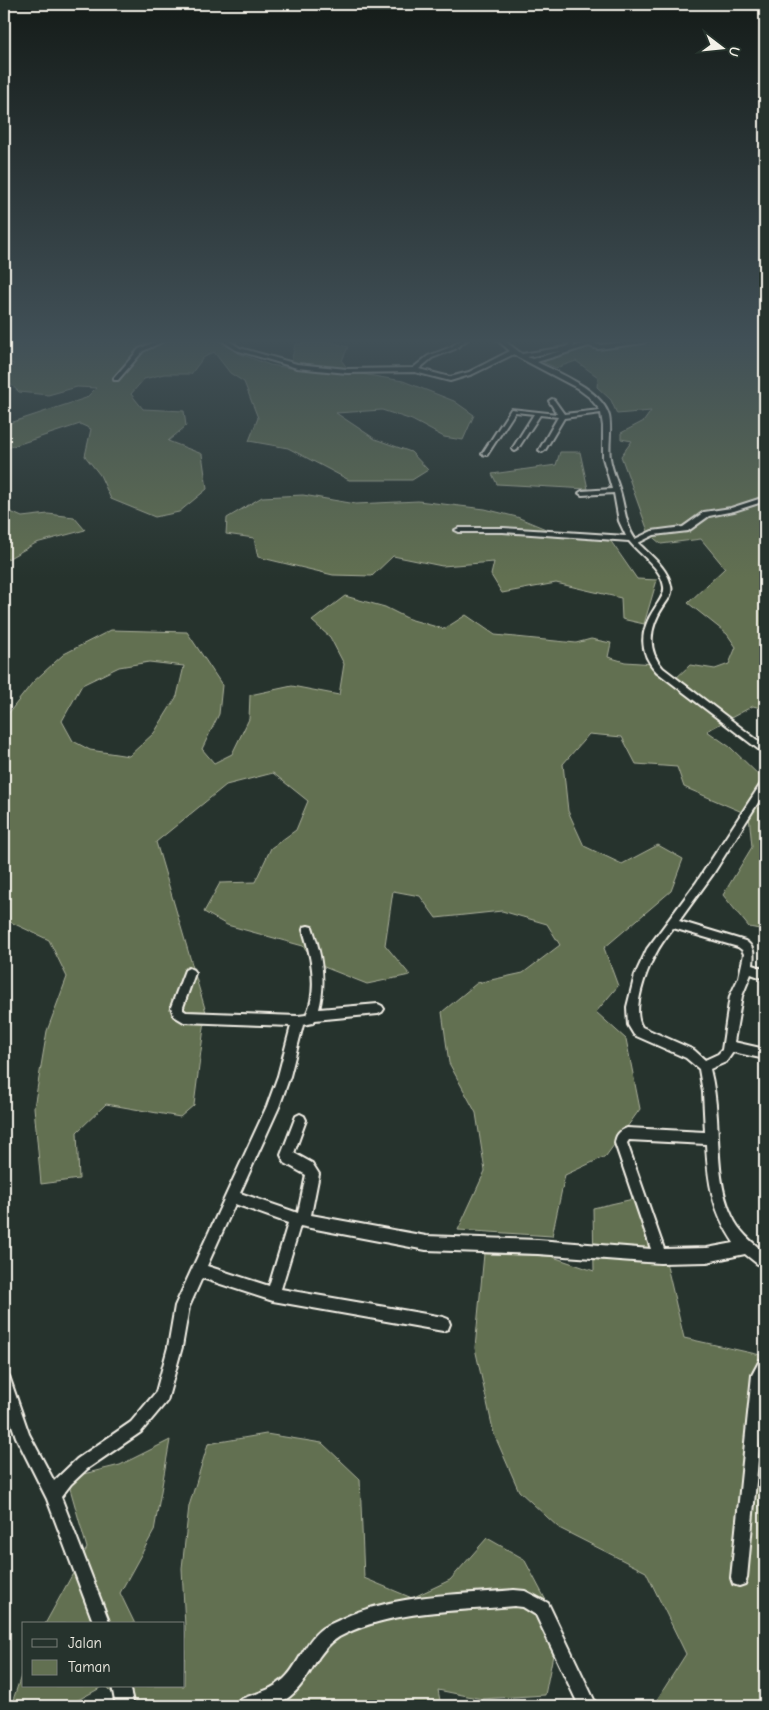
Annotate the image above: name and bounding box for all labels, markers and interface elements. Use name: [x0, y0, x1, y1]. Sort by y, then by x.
north arrow: [696, 22, 746, 72]
text: U: [725, 45, 743, 58]
legend: [22, 1622, 185, 1688]
text: Jalan: [68, 1634, 102, 1652]
text: Taman: [68, 1658, 111, 1676]

